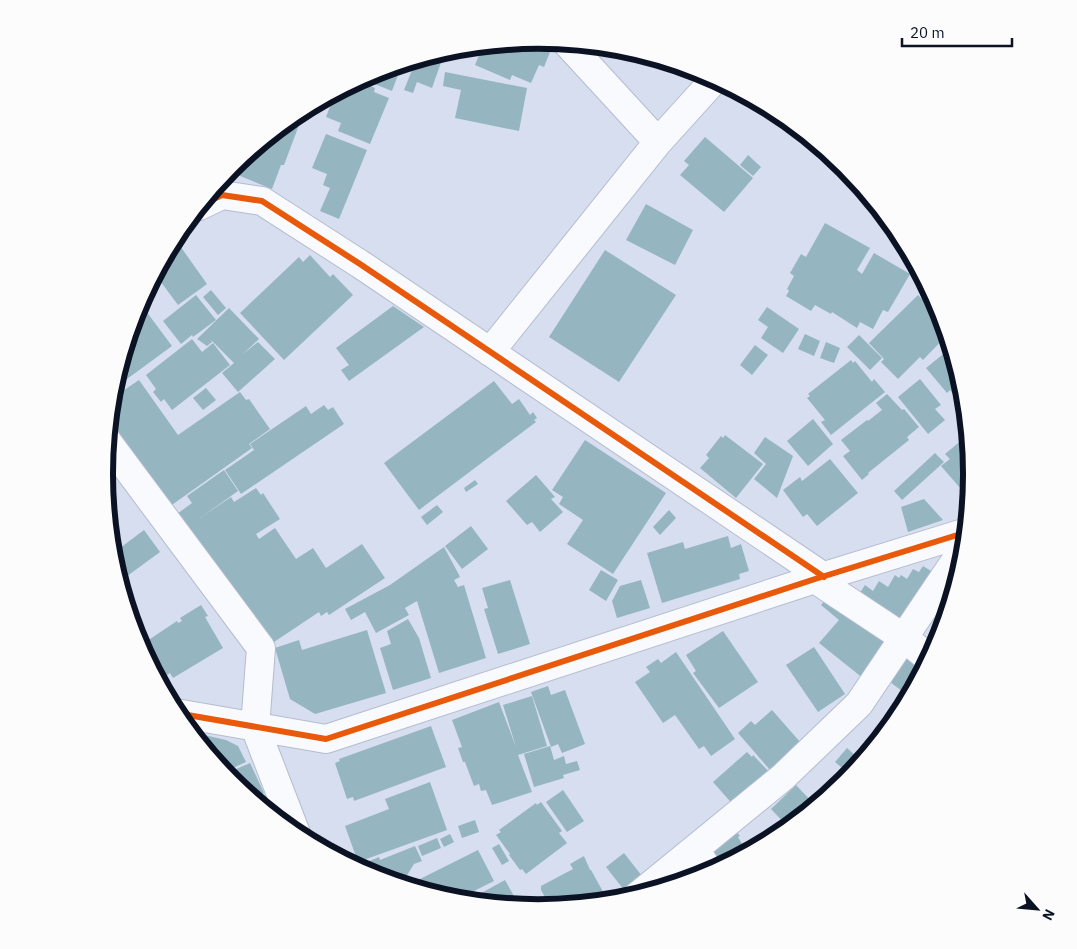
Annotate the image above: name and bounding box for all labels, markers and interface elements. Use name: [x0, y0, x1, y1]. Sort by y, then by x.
scale bar: [902, 15, 1012, 47]
text: 20 m: [910, 23, 945, 42]
north arrow: [1012, 884, 1062, 934]
text: N: [1038, 906, 1059, 924]

